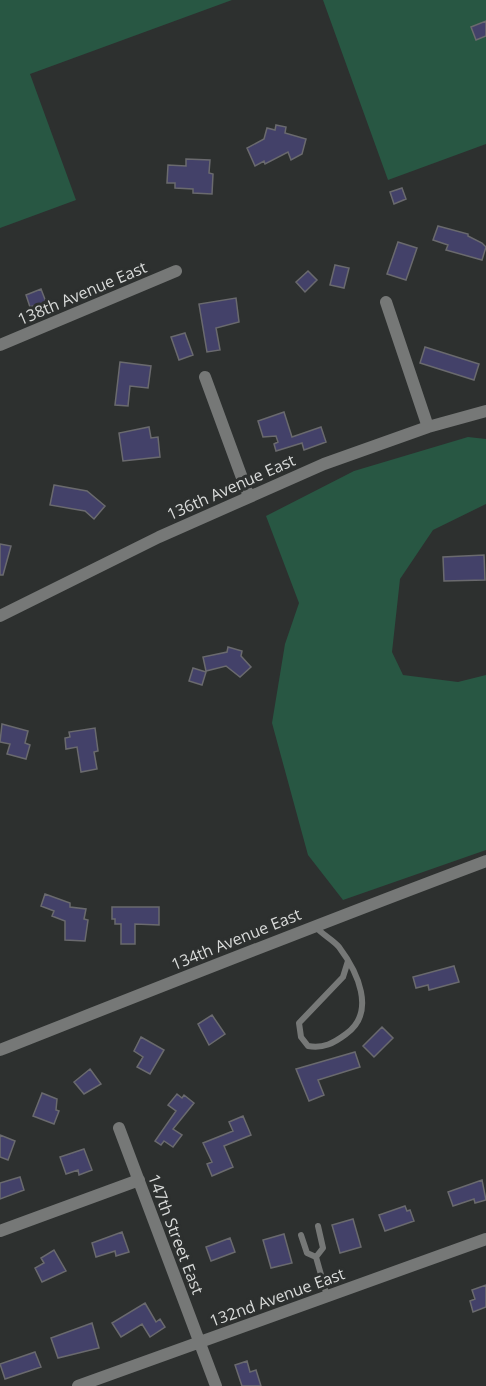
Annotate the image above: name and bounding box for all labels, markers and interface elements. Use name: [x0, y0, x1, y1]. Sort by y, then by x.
street label: 138th Avenue East: [14, 256, 150, 330]
street label: 136th Avenue East: [163, 449, 299, 525]
street label: 134th Avenue East: [168, 903, 304, 975]
street label: 147th Street East: [143, 1171, 209, 1298]
street label: 132nd Avenue East: [206, 1262, 348, 1332]

